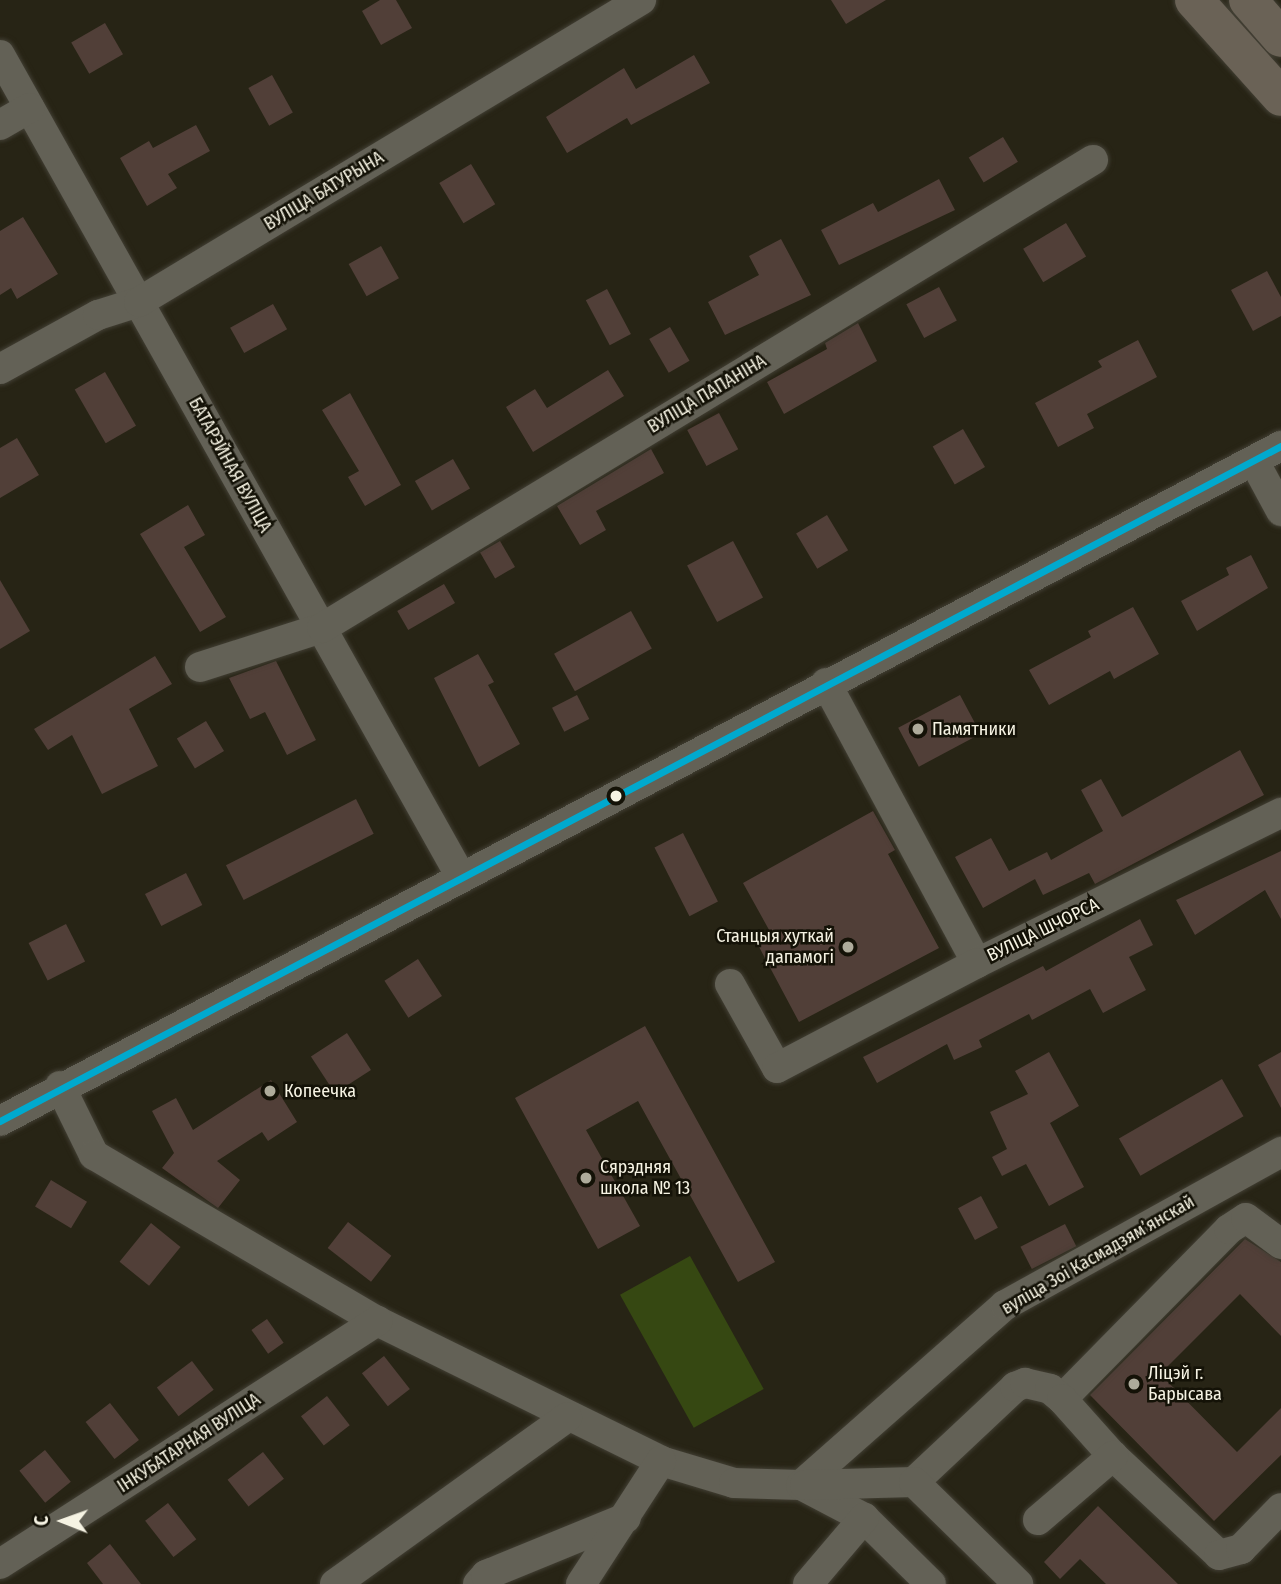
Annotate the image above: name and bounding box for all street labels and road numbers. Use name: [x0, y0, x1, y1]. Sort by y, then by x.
street label: ВУЛІЦА БАТУРЫНА: [260, 147, 388, 235]
street label: ВУЛІЦА ПАПАНІНА: [644, 350, 770, 438]
street label: БАТАРЭЙНАЯ ВУЛІЦА: [184, 394, 276, 536]
street label: ВУЛІЦА ШЧОРСА: [984, 894, 1102, 966]
street label: вуліца Зоі Касмадзямʼянскай: [998, 1191, 1198, 1319]
street label: ІНКУБАТАРНАЯ ВУЛІЦА: [113, 1389, 265, 1497]

